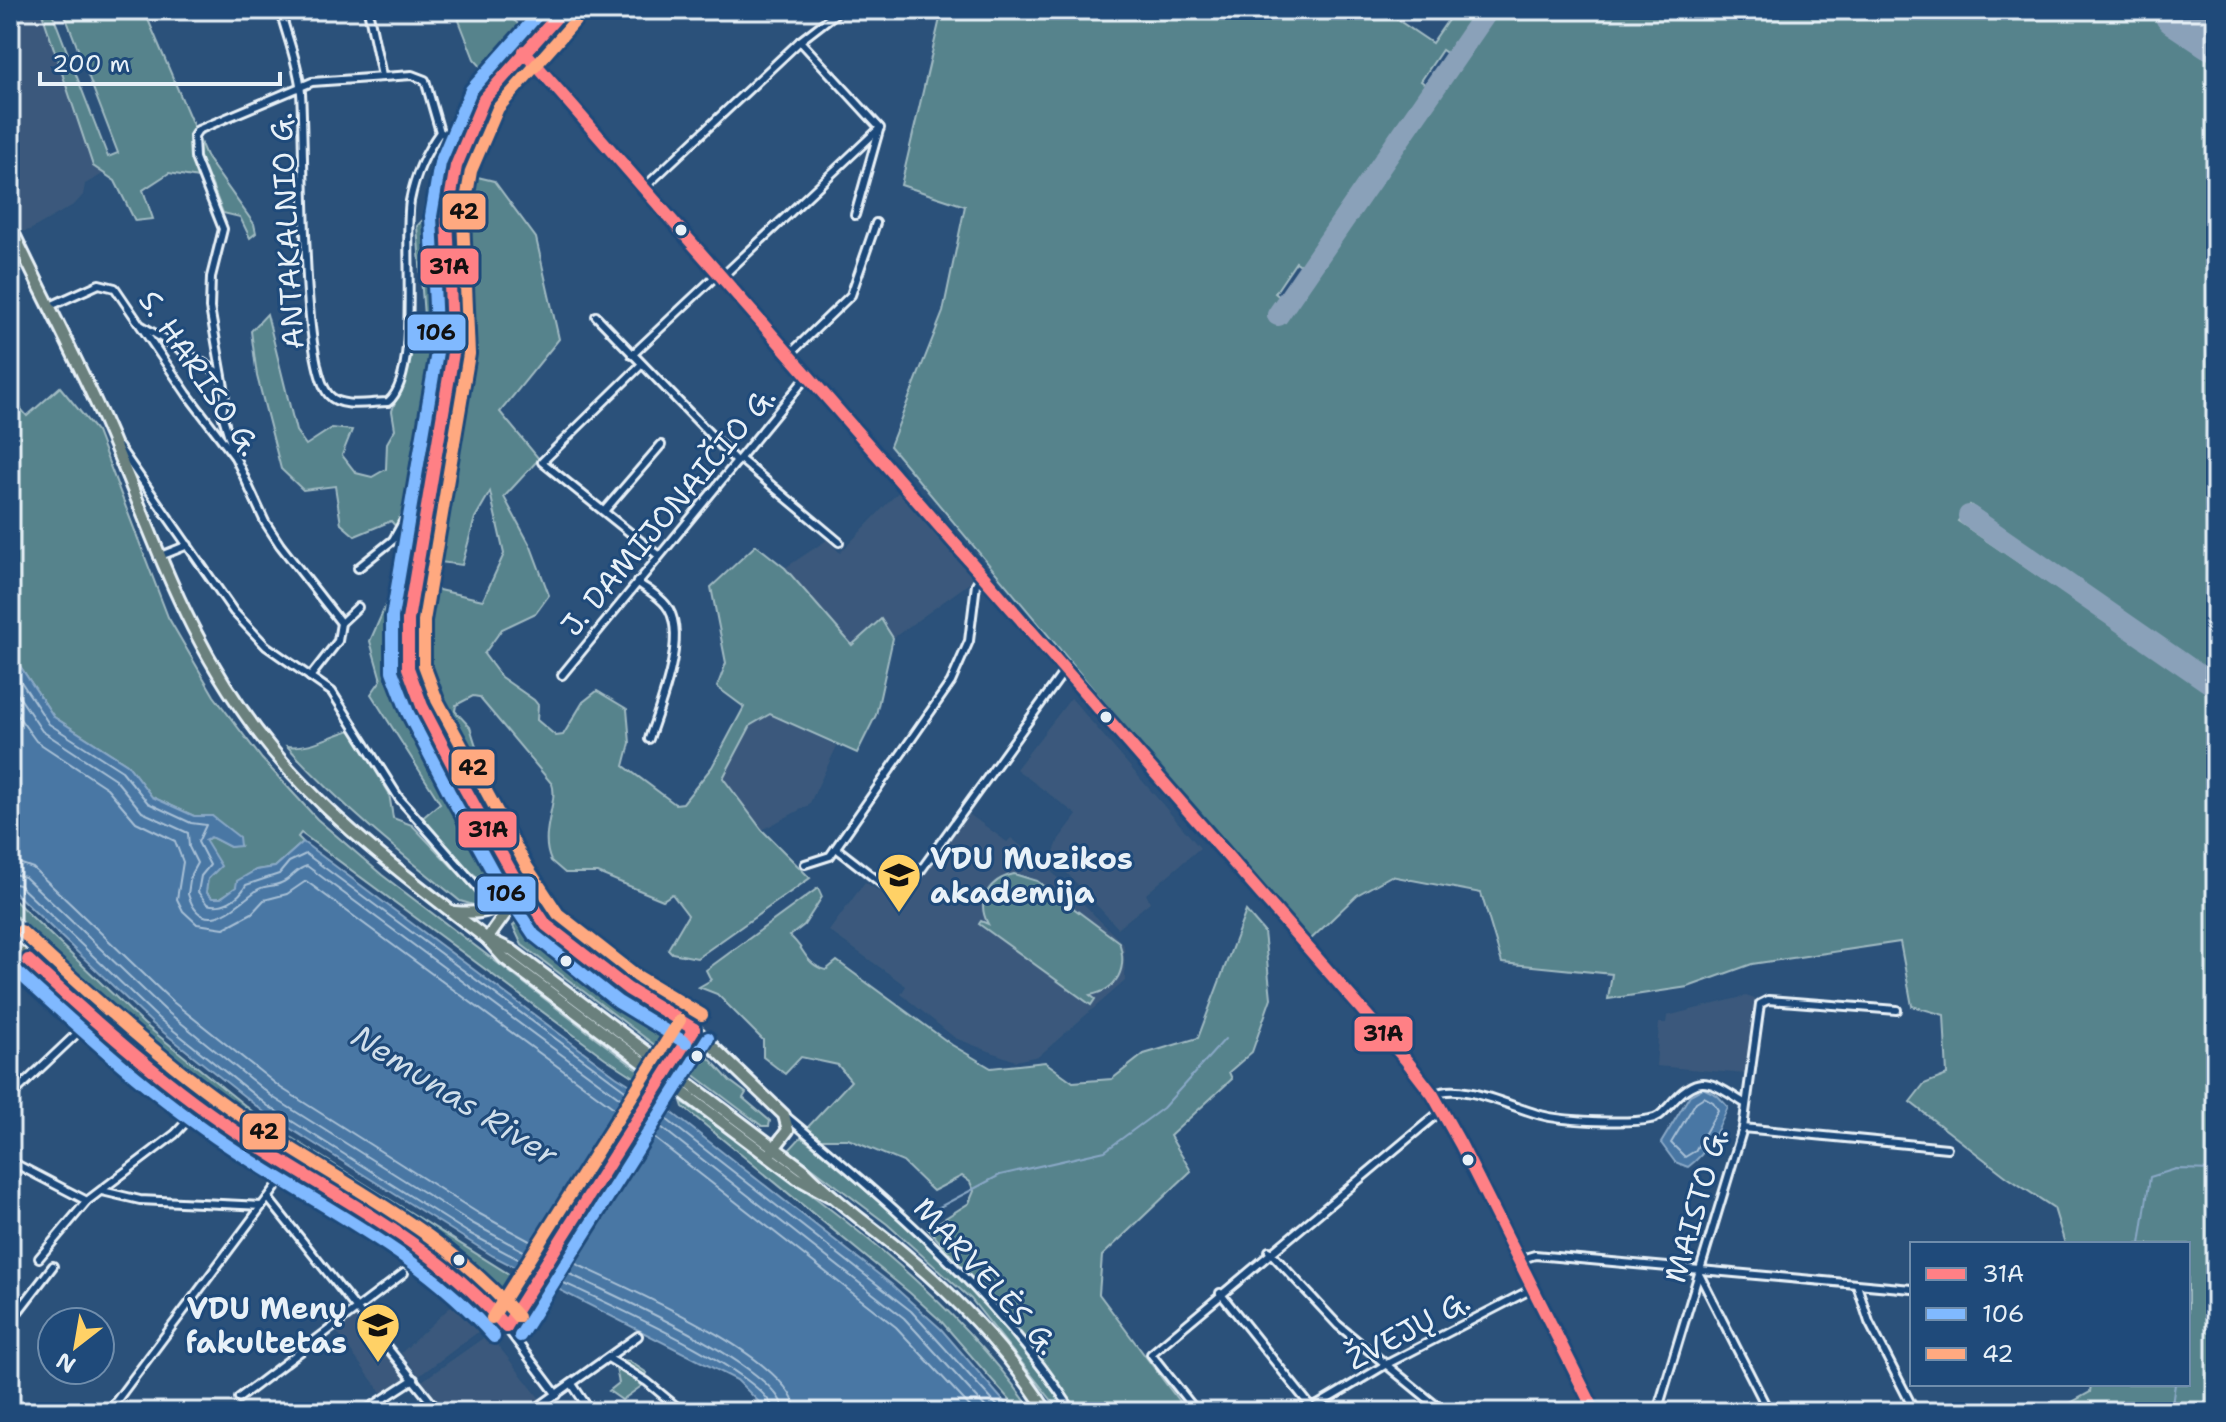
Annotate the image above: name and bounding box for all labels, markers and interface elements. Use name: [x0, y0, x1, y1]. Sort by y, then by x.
scale bar: [40, 36, 280, 86]
text: 200 m: [52, 48, 130, 80]
street label: ANTAKALNIO G.: [260, 112, 314, 350]
line badge: 42: [441, 192, 487, 231]
text: 42: [449, 197, 479, 226]
unlabelled marker: [673, 222, 689, 238]
line badge: 31A: [419, 247, 480, 286]
text: 31A: [429, 252, 469, 281]
street label: S. HARISO G.: [129, 282, 271, 464]
line badge: 106: [406, 313, 467, 352]
text: 106: [416, 318, 456, 347]
street label: J. DAMIJONAIČIO G.: [551, 377, 785, 645]
unlabelled marker: [1098, 709, 1114, 725]
line badge: 42: [450, 748, 496, 787]
text: 42: [458, 753, 488, 782]
line badge: 31A: [457, 810, 518, 849]
text: 31A: [468, 815, 508, 844]
place label: VDU Muzikos akademija: [930, 838, 1133, 913]
school or university icon: VDU Muzikos akademija: [875, 851, 923, 914]
line badge: 106: [476, 875, 537, 913]
text: 106: [486, 879, 526, 908]
unlabelled marker: [558, 953, 574, 969]
water label: Nemunas River: [344, 1014, 567, 1176]
line badge: 31A: [1353, 1015, 1414, 1053]
text: 31A: [1363, 1019, 1403, 1048]
unlabelled marker: [689, 1048, 705, 1064]
line badge: 42: [241, 1112, 287, 1151]
text: 42: [249, 1117, 279, 1146]
street label: MAISTO G.: [1654, 1123, 1738, 1287]
unlabelled marker: [1460, 1152, 1476, 1168]
street label: MARVELĖS G.: [904, 1188, 1068, 1364]
legend: [1910, 1242, 2190, 1386]
unlabelled marker: [451, 1252, 467, 1268]
text: 31A: [1982, 1258, 2024, 1290]
street label: ŽVEJŲ G.: [1339, 1280, 1477, 1380]
place label: VDU Menų fakultetas: [185, 1288, 347, 1363]
text: 106: [1982, 1298, 2025, 1330]
school or university icon: VDU Menų fakultetas: [354, 1301, 402, 1364]
north arrow: [36, 1306, 116, 1386]
text: 42: [1982, 1338, 2014, 1370]
text: N: [51, 1346, 81, 1380]

